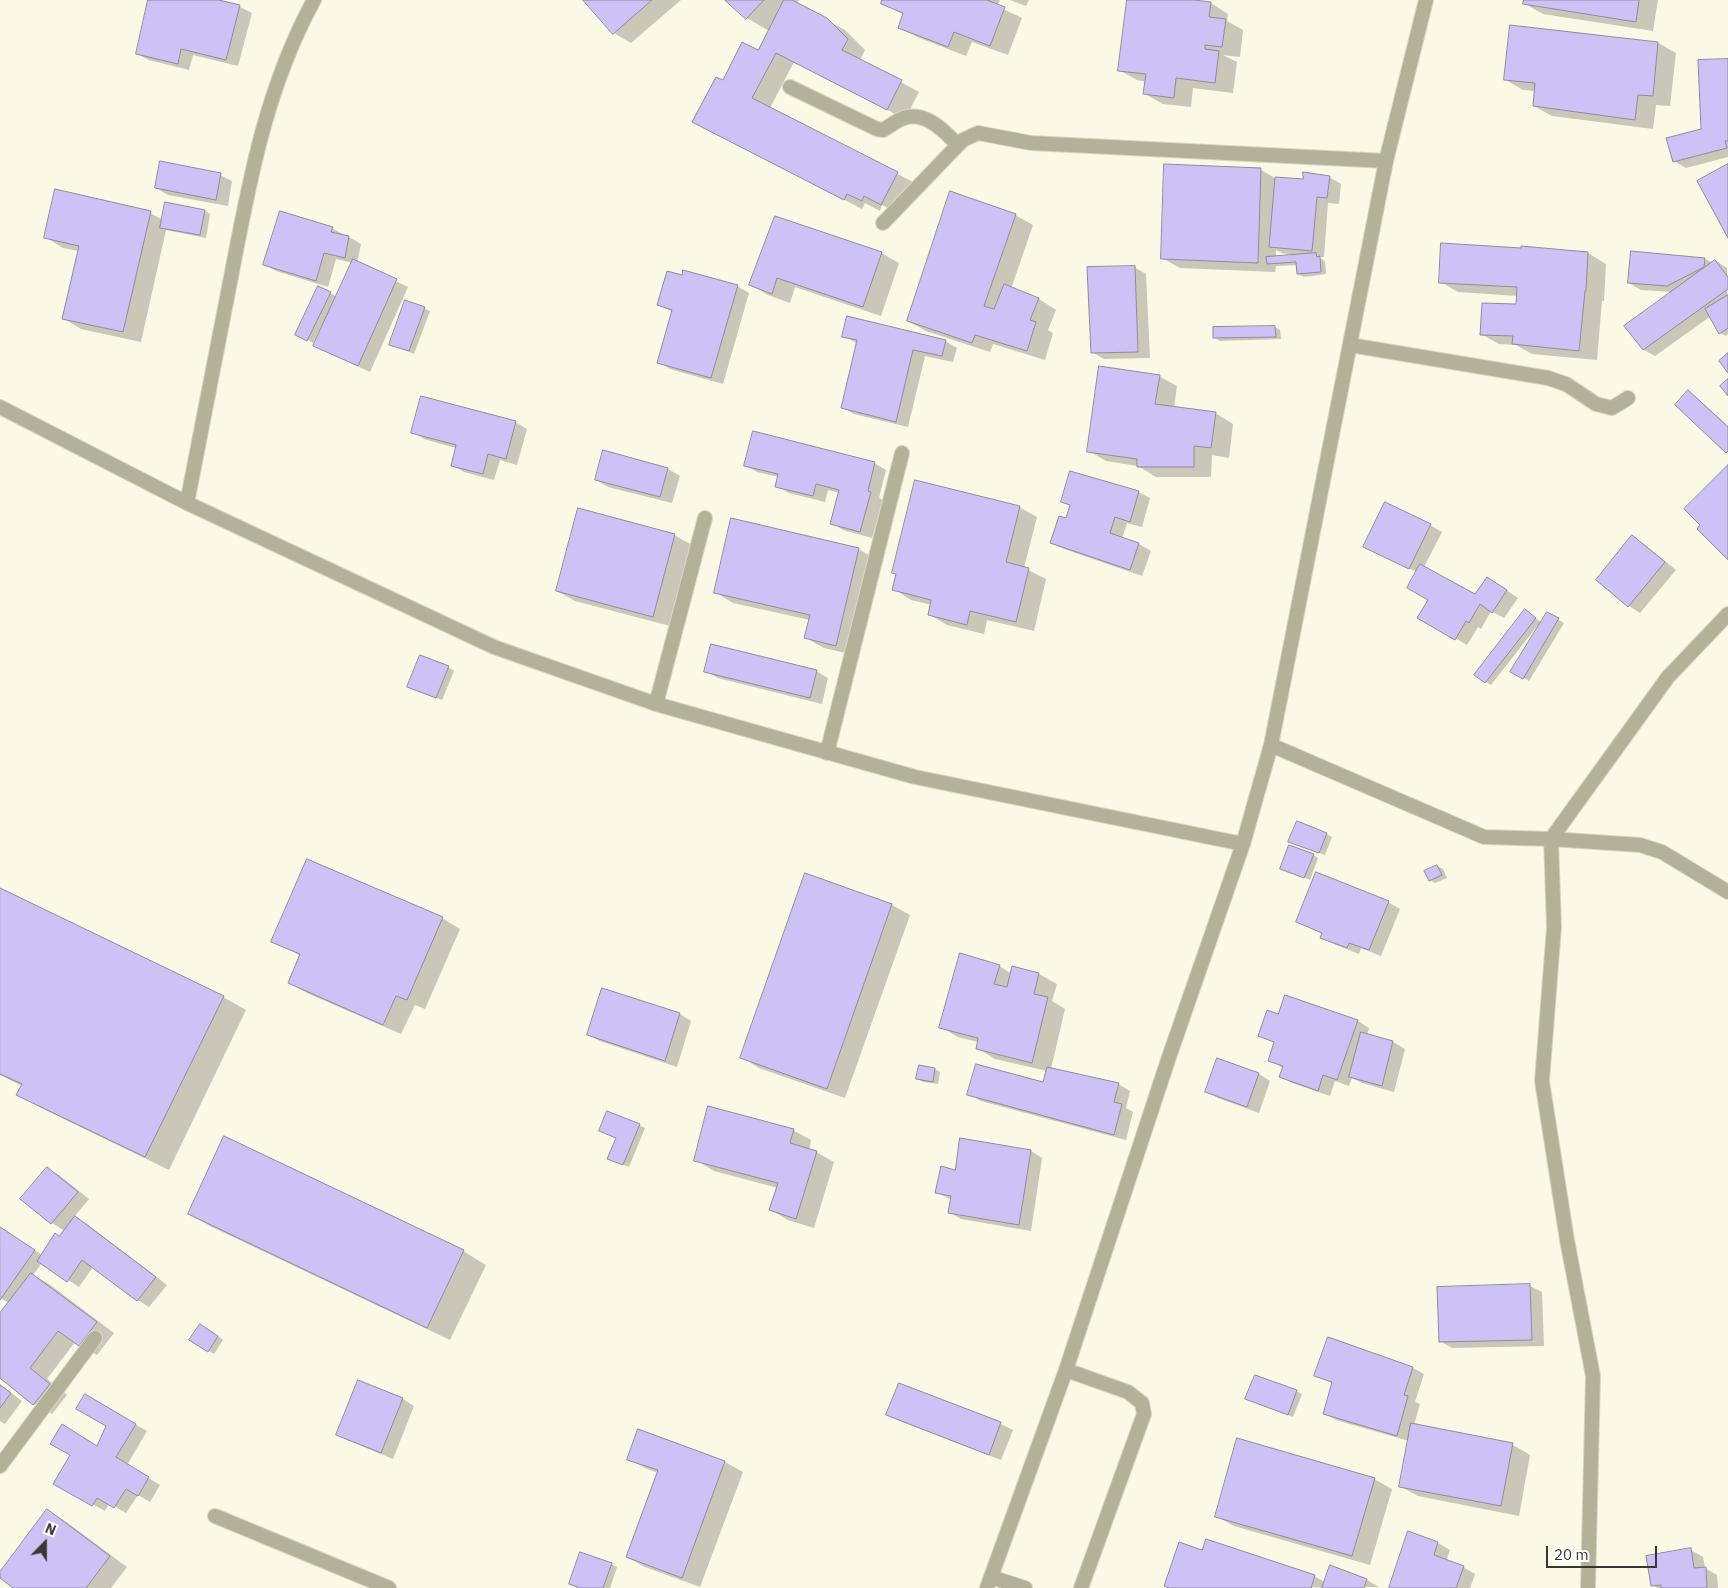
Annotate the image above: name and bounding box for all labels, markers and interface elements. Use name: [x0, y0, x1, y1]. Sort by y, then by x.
north arrow: [20, 1518, 70, 1568]
text: N: [43, 1519, 59, 1539]
scale bar: [1548, 1536, 1659, 1568]
text: 20 m: [1554, 1545, 1589, 1564]

